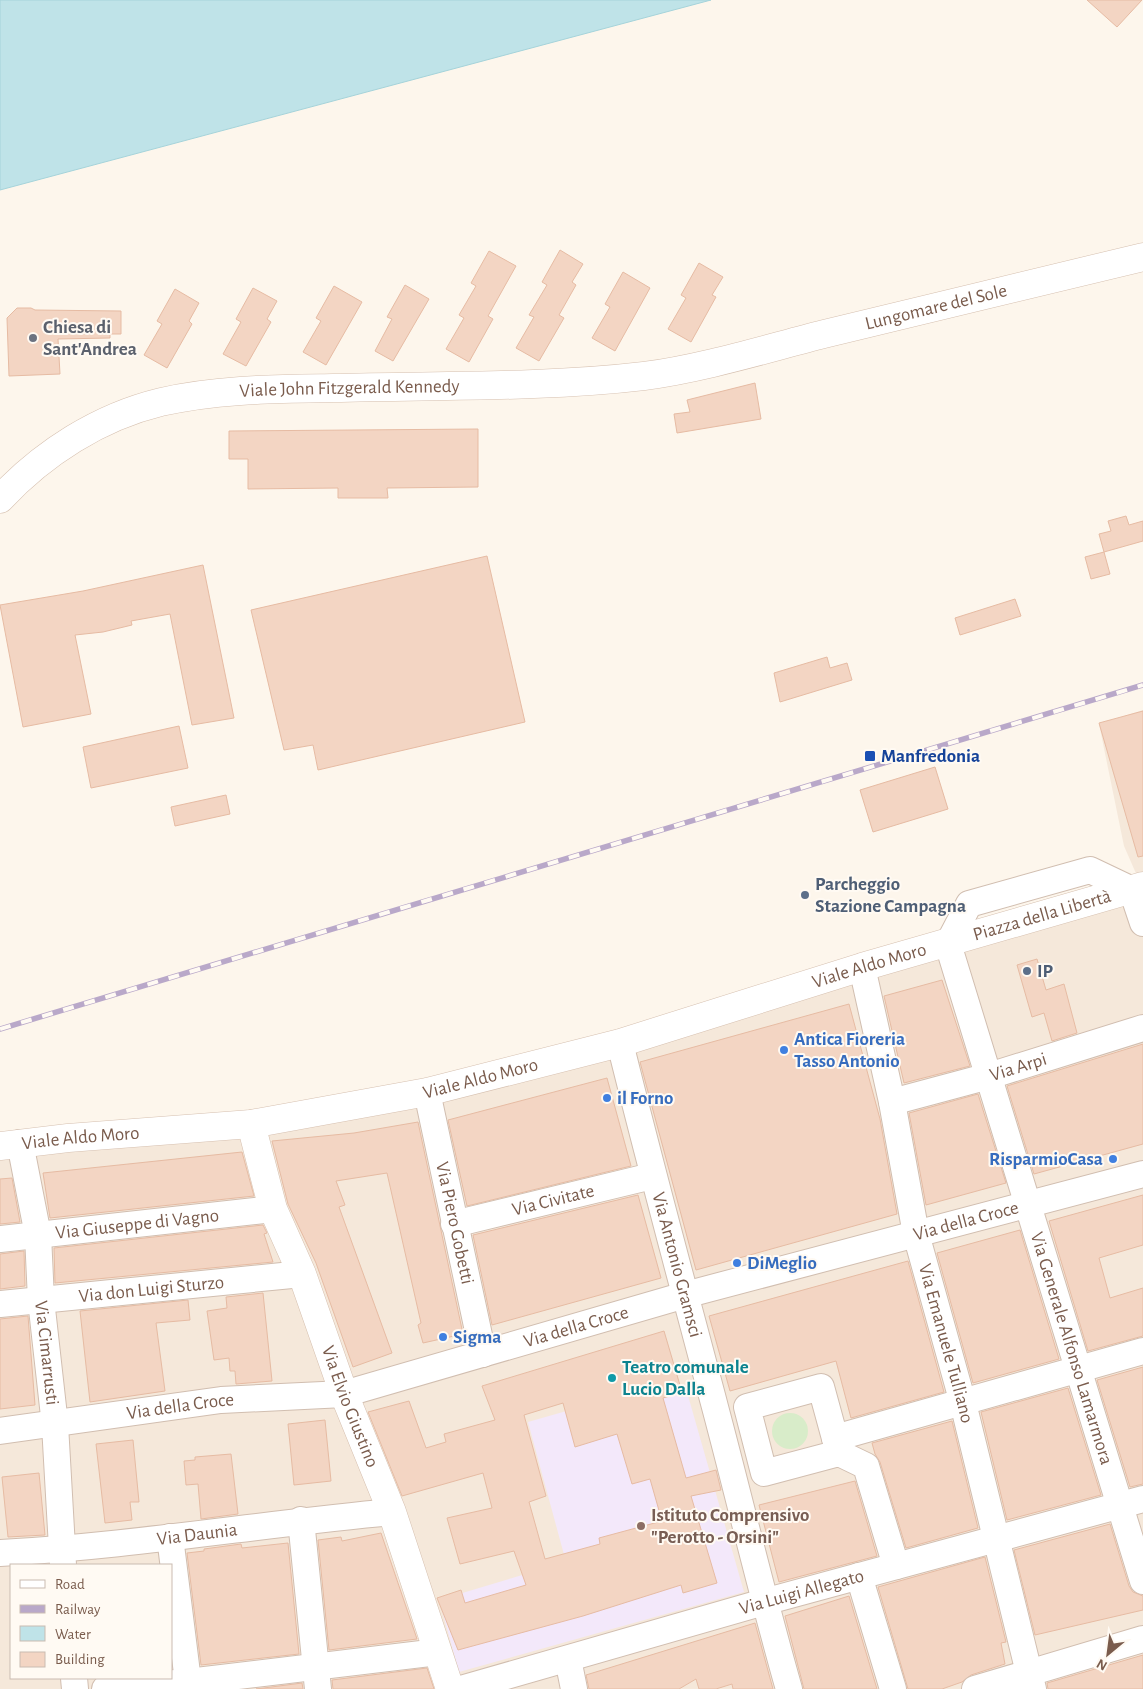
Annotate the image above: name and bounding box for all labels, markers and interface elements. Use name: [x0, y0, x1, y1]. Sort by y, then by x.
street label: Lungomare del Sole: [863, 281, 1009, 333]
place label: Chiesa di Sant'Andrea: [43, 318, 137, 359]
marker: Chiesa di Sant'Andrea: [27, 332, 39, 344]
street label: Viale John Fitzgerald Kennedy: [239, 376, 460, 400]
place label: Manfredonia: [881, 747, 980, 766]
marker: Manfredonia: [863, 749, 877, 763]
place label: Parcheggio Stazione Campagna: [815, 875, 966, 916]
street label: Piazza della Libertà: [971, 886, 1113, 944]
marker: Parcheggio Stazione Campagna: [799, 889, 811, 901]
street label: Viale Aldo Moro: [810, 940, 928, 992]
place label: IP: [1037, 962, 1054, 981]
marker: IP: [1021, 965, 1033, 977]
place label: Antica Fioreria Tasso Antonio: [794, 1030, 905, 1071]
marker: Antica Fioreria Tasso Antonio: [778, 1044, 790, 1056]
street label: Via Arpi: [987, 1049, 1049, 1085]
street label: Viale Aldo Moro: [421, 1055, 540, 1102]
place label: il Forno: [617, 1089, 673, 1108]
marker: il Forno: [601, 1092, 613, 1104]
street label: Viale Aldo Moro: [21, 1123, 140, 1153]
place label: RisparmioCasa: [989, 1150, 1103, 1169]
marker: RisparmioCasa: [1107, 1153, 1119, 1165]
street label: Via Piero Gobetti: [433, 1160, 477, 1286]
street label: Via Civitate: [510, 1181, 596, 1219]
street label: Via Antonio Gramsci: [649, 1190, 706, 1339]
street label: Via della Croce: [911, 1198, 1021, 1244]
street label: Via Giuseppe di Vagno: [54, 1205, 220, 1242]
street label: Via Generale Alfonso Lamarmora: [1027, 1230, 1116, 1467]
place label: DiMeglio: [747, 1254, 817, 1273]
marker: DiMeglio: [731, 1257, 743, 1269]
street label: Via Emanuele Tulliano: [915, 1262, 977, 1425]
street label: Via don Luigi Sturzo: [78, 1272, 225, 1306]
street label: Via Cimarrusti: [32, 1300, 62, 1406]
street label: Via della Croce: [521, 1302, 631, 1351]
place label: Sigma: [453, 1328, 501, 1347]
marker: Sigma: [437, 1331, 449, 1343]
street label: Via Elvio Giustino: [318, 1343, 382, 1470]
place label: Teatro comunale Lucio Dalla: [622, 1358, 749, 1399]
marker: Teatro comunale Lucio Dalla: [606, 1372, 618, 1384]
street label: Via della Croce: [125, 1390, 234, 1423]
place label: Istituto Comprensivo "Perotto - Orsini": [651, 1506, 809, 1547]
street label: Via Daunia: [156, 1520, 239, 1548]
marker: Istituto Comprensivo "Perotto - Orsini": [635, 1520, 647, 1532]
legend: [10, 1564, 172, 1679]
street label: Via Luigi Allegato: [737, 1566, 866, 1618]
text: Road: [55, 1577, 85, 1592]
text: Railway: [55, 1602, 101, 1617]
text: Water: [55, 1627, 91, 1642]
north arrow: [1083, 1629, 1133, 1679]
text: Building: [55, 1652, 105, 1667]
text: N: [1095, 1656, 1110, 1673]

